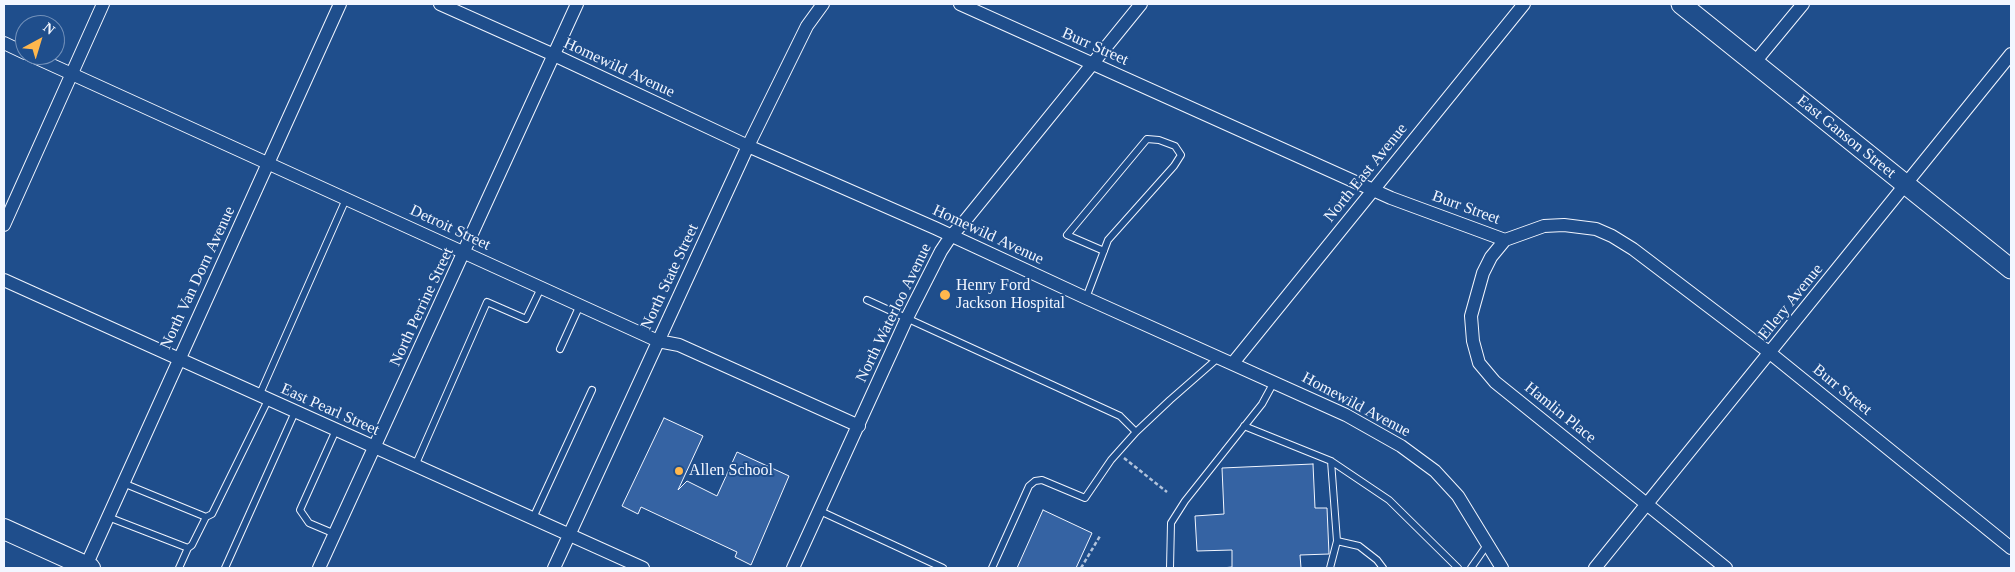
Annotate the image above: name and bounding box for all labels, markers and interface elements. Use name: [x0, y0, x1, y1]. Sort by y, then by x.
north arrow: [15, 15, 65, 65]
text: N: [40, 20, 58, 38]
street label: Burr Street: [1059, 24, 1131, 70]
street label: Homewild Avenue: [561, 34, 677, 102]
street label: East Ganson Street: [1793, 91, 1899, 183]
street label: North East Avenue: [1320, 120, 1412, 226]
street label: Burr Street: [1430, 187, 1502, 229]
street label: Detroit Street: [407, 201, 493, 255]
street label: Homewild Avenue: [930, 201, 1046, 269]
street label: North Van Dorn Avenue: [156, 203, 240, 353]
street label: North State Street: [637, 221, 703, 333]
street label: North Waterloo Avenue: [852, 240, 936, 386]
street label: North Perrine Street: [386, 245, 458, 369]
street label: Ellery Avenue: [1755, 260, 1827, 344]
place label: Henry Ford Jackson Hospital: [956, 276, 1065, 314]
marker: Henry Ford Jackson Hospital: [938, 288, 952, 302]
street label: Burr Street: [1809, 360, 1875, 420]
street label: Homewild Avenue: [1298, 368, 1414, 442]
street label: Hamlin Place: [1520, 378, 1600, 448]
street label: East Pearl Street: [278, 380, 382, 440]
place label: Allen School: [689, 461, 773, 481]
marker: Allen School: [673, 465, 685, 477]

